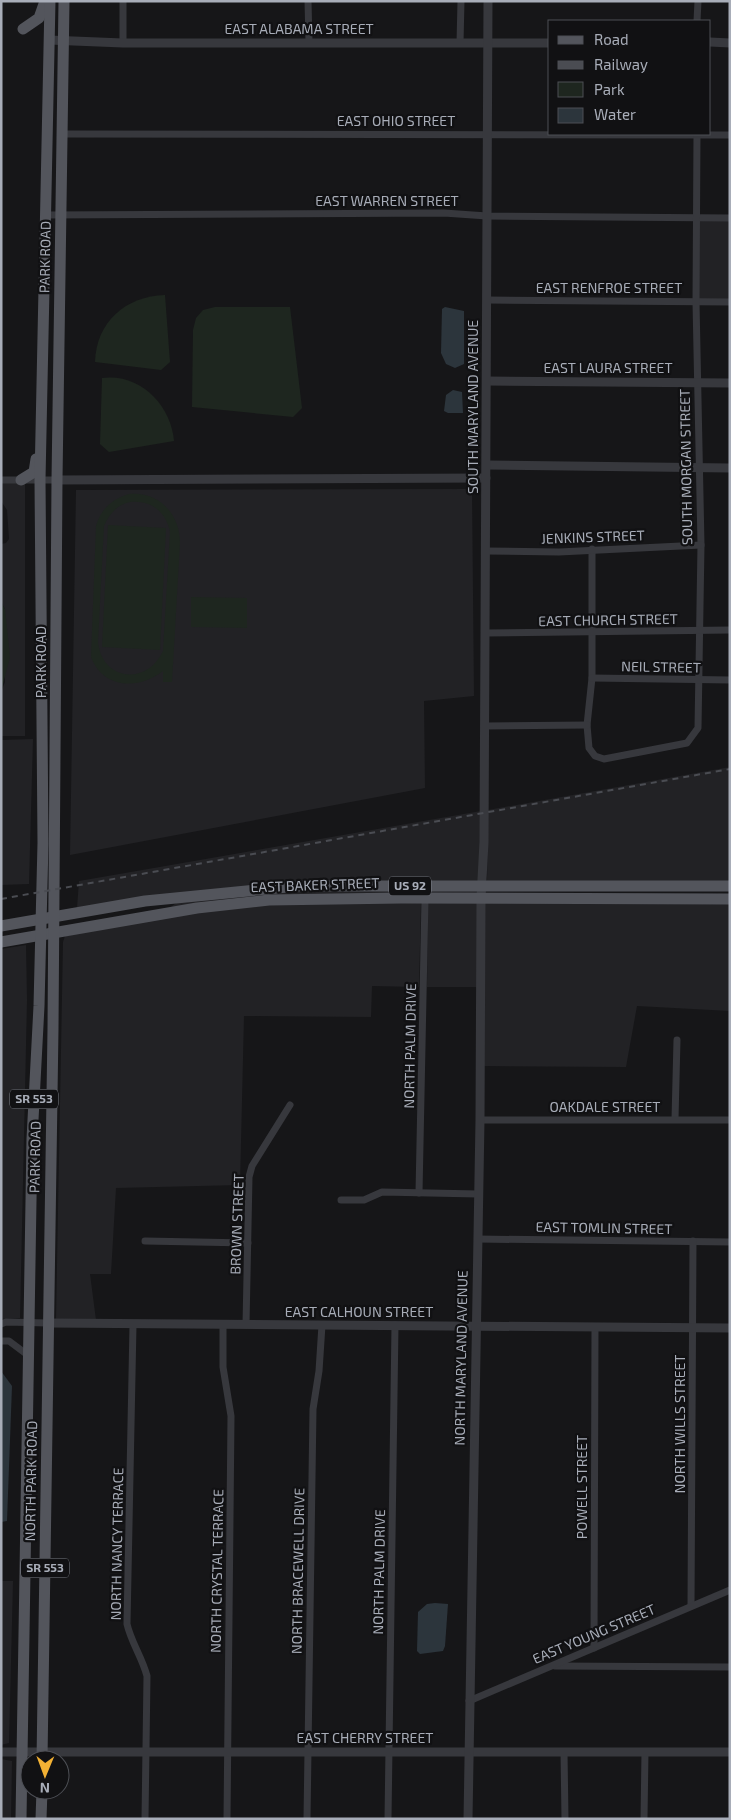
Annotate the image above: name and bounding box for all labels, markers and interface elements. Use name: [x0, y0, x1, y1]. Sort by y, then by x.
street label: EAST ALABAMA STREET: [224, 20, 374, 37]
legend: [548, 20, 711, 135]
text: Road: [594, 30, 629, 48]
text: Railway: [594, 55, 648, 73]
text: Park: [594, 80, 625, 98]
text: Water: [594, 105, 636, 123]
street label: EAST OHIO STREET: [337, 112, 455, 129]
street label: EAST WARREN STREET: [315, 192, 459, 209]
street label: PARK ROAD: [35, 221, 54, 293]
street label: EAST RENFROE STREET: [536, 279, 682, 296]
street label: SOUTH MARYLAND AVENUE: [464, 320, 481, 494]
street label: EAST LAURA STREET: [543, 359, 673, 376]
street label: SOUTH MORGAN STREET: [676, 389, 695, 545]
street label: JENKINS STREET: [541, 526, 645, 547]
street label: EAST CHURCH STREET: [538, 610, 678, 629]
street label: PARK ROAD: [32, 626, 49, 698]
street label: NEIL STREET: [621, 657, 701, 676]
street label: EAST BAKER STREET: [250, 874, 380, 895]
road number: US 92: [389, 876, 431, 896]
street label: NORTH PALM DRIVE: [400, 983, 419, 1109]
road number: SR 553: [10, 1090, 58, 1108]
street label: OAKDALE STREET: [550, 1098, 660, 1115]
street label: PARK ROAD: [25, 1121, 44, 1193]
street label: BROWN STREET: [226, 1173, 247, 1275]
street label: EAST TOMLIN STREET: [535, 1218, 673, 1237]
street label: NORTH MARYLAND AVENUE: [450, 1270, 471, 1446]
street label: EAST CALHOUN STREET: [285, 1303, 433, 1320]
street label: NORTH WILLS STREET: [671, 1355, 688, 1493]
street label: NORTH PARK ROAD: [21, 1421, 40, 1541]
street label: POWELL STREET: [573, 1435, 590, 1539]
street label: NORTH NANCY TERRACE: [107, 1467, 126, 1621]
street label: NORTH BRACEWELL DRIVE: [288, 1487, 307, 1654]
street label: NORTH CRYSTAL TERRACE: [207, 1489, 226, 1653]
street label: NORTH PALM DRIVE: [369, 1509, 388, 1635]
road number: SR 553: [21, 1559, 69, 1578]
street label: EAST YOUNG STREET: [530, 1600, 658, 1667]
street label: EAST CHERRY STREET: [297, 1729, 433, 1746]
north arrow: [20, 1750, 70, 1800]
text: N: [40, 1780, 50, 1797]

